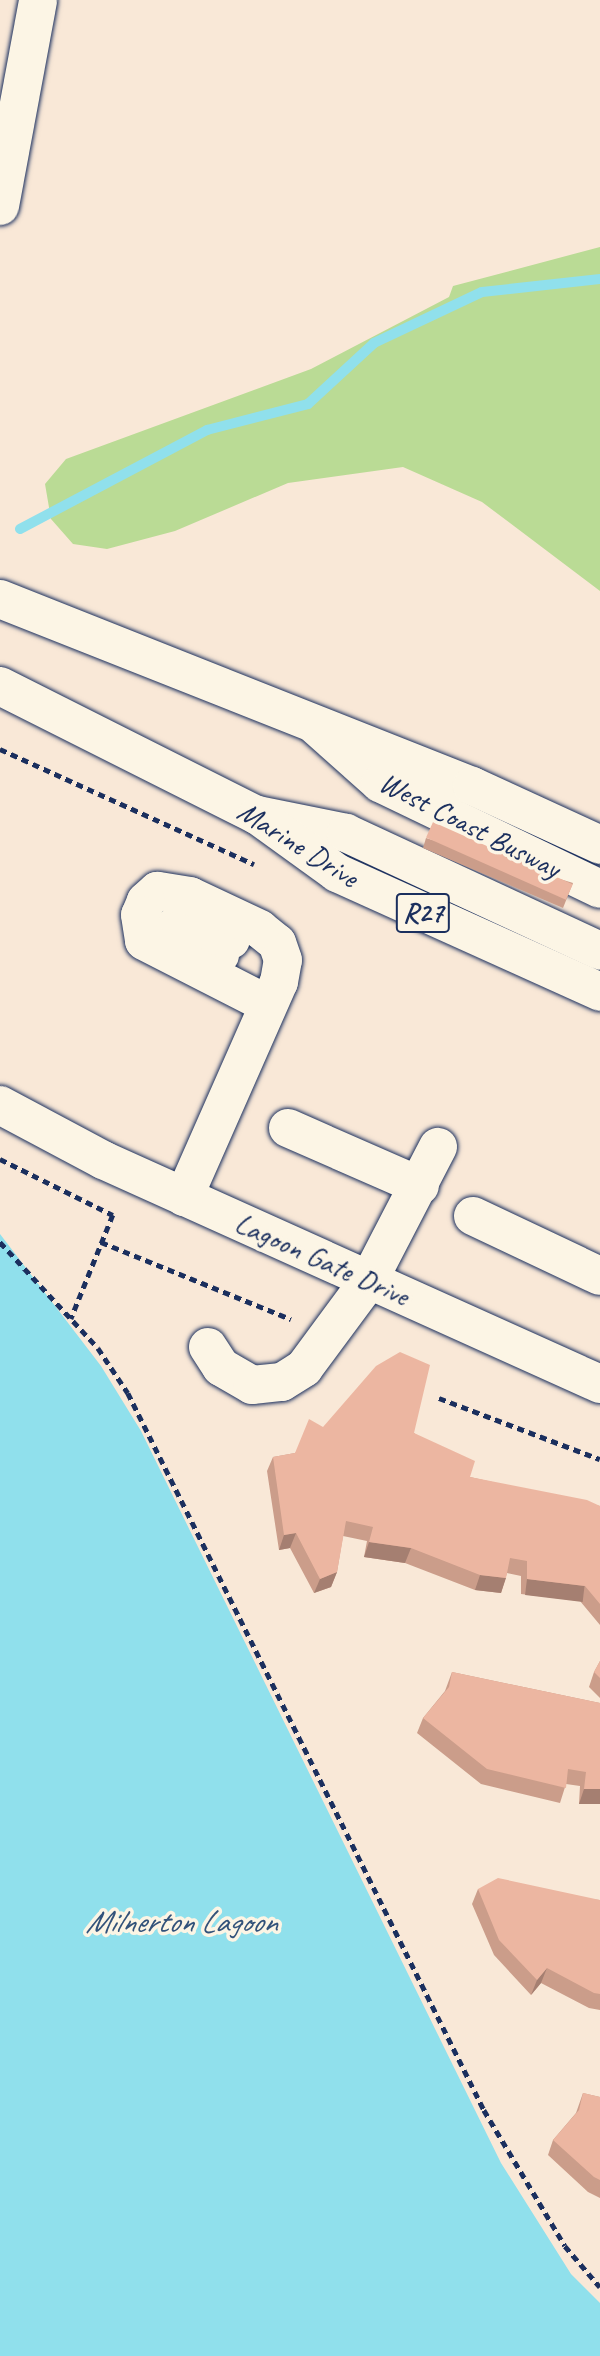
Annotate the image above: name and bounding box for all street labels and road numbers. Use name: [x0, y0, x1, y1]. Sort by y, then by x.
street label: West Coast Busway: [374, 764, 566, 886]
street label: Marine Drive: [231, 793, 365, 895]
road number: R27: [395, 888, 451, 937]
street label: Lagoon Gate Drive: [229, 1205, 415, 1313]

